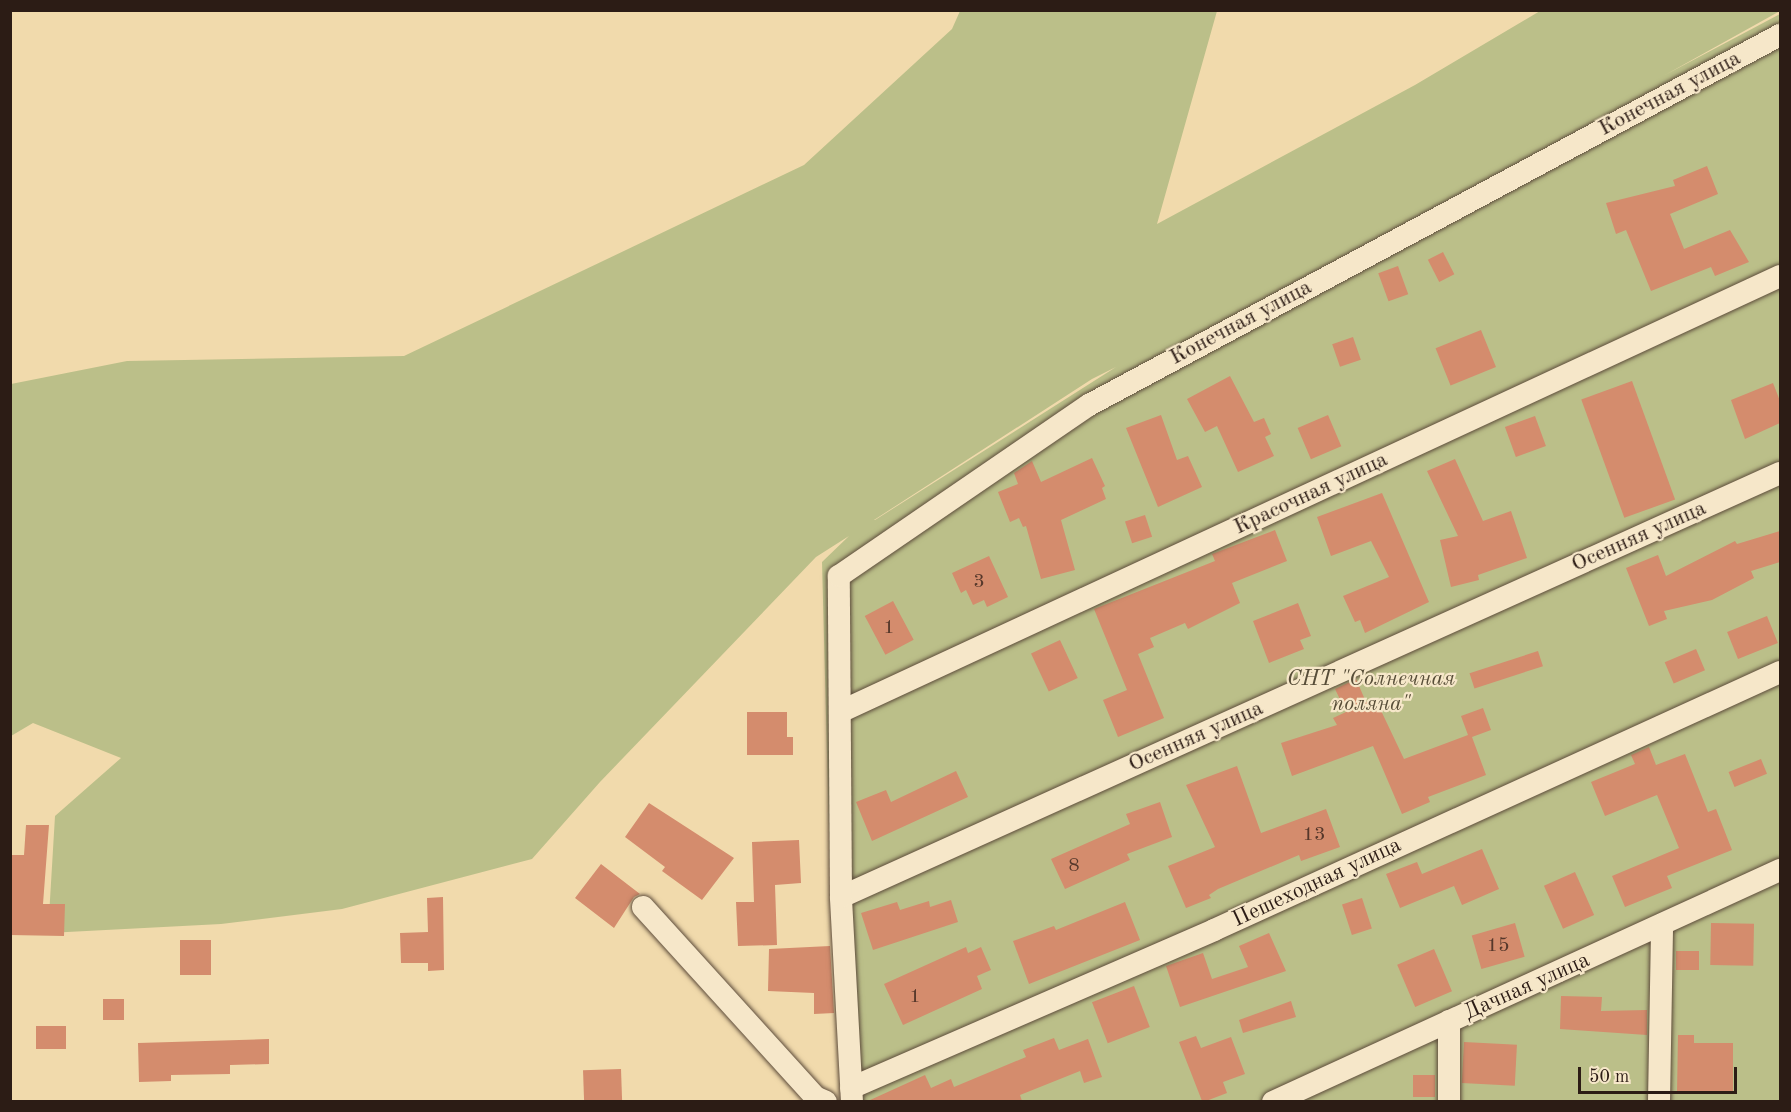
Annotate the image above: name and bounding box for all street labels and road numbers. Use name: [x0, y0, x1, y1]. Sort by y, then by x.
street label: Конечная улица: [1595, 46, 1745, 142]
street label: Конечная улица: [1166, 275, 1316, 371]
street label: Красочная улица: [1230, 447, 1392, 541]
street label: Осенняя улица: [1568, 496, 1710, 578]
street label: Осенняя улица: [1125, 696, 1267, 778]
street label: Пешеходная улица: [1228, 832, 1406, 934]
street label: Дачная улица: [1460, 947, 1594, 1027]

